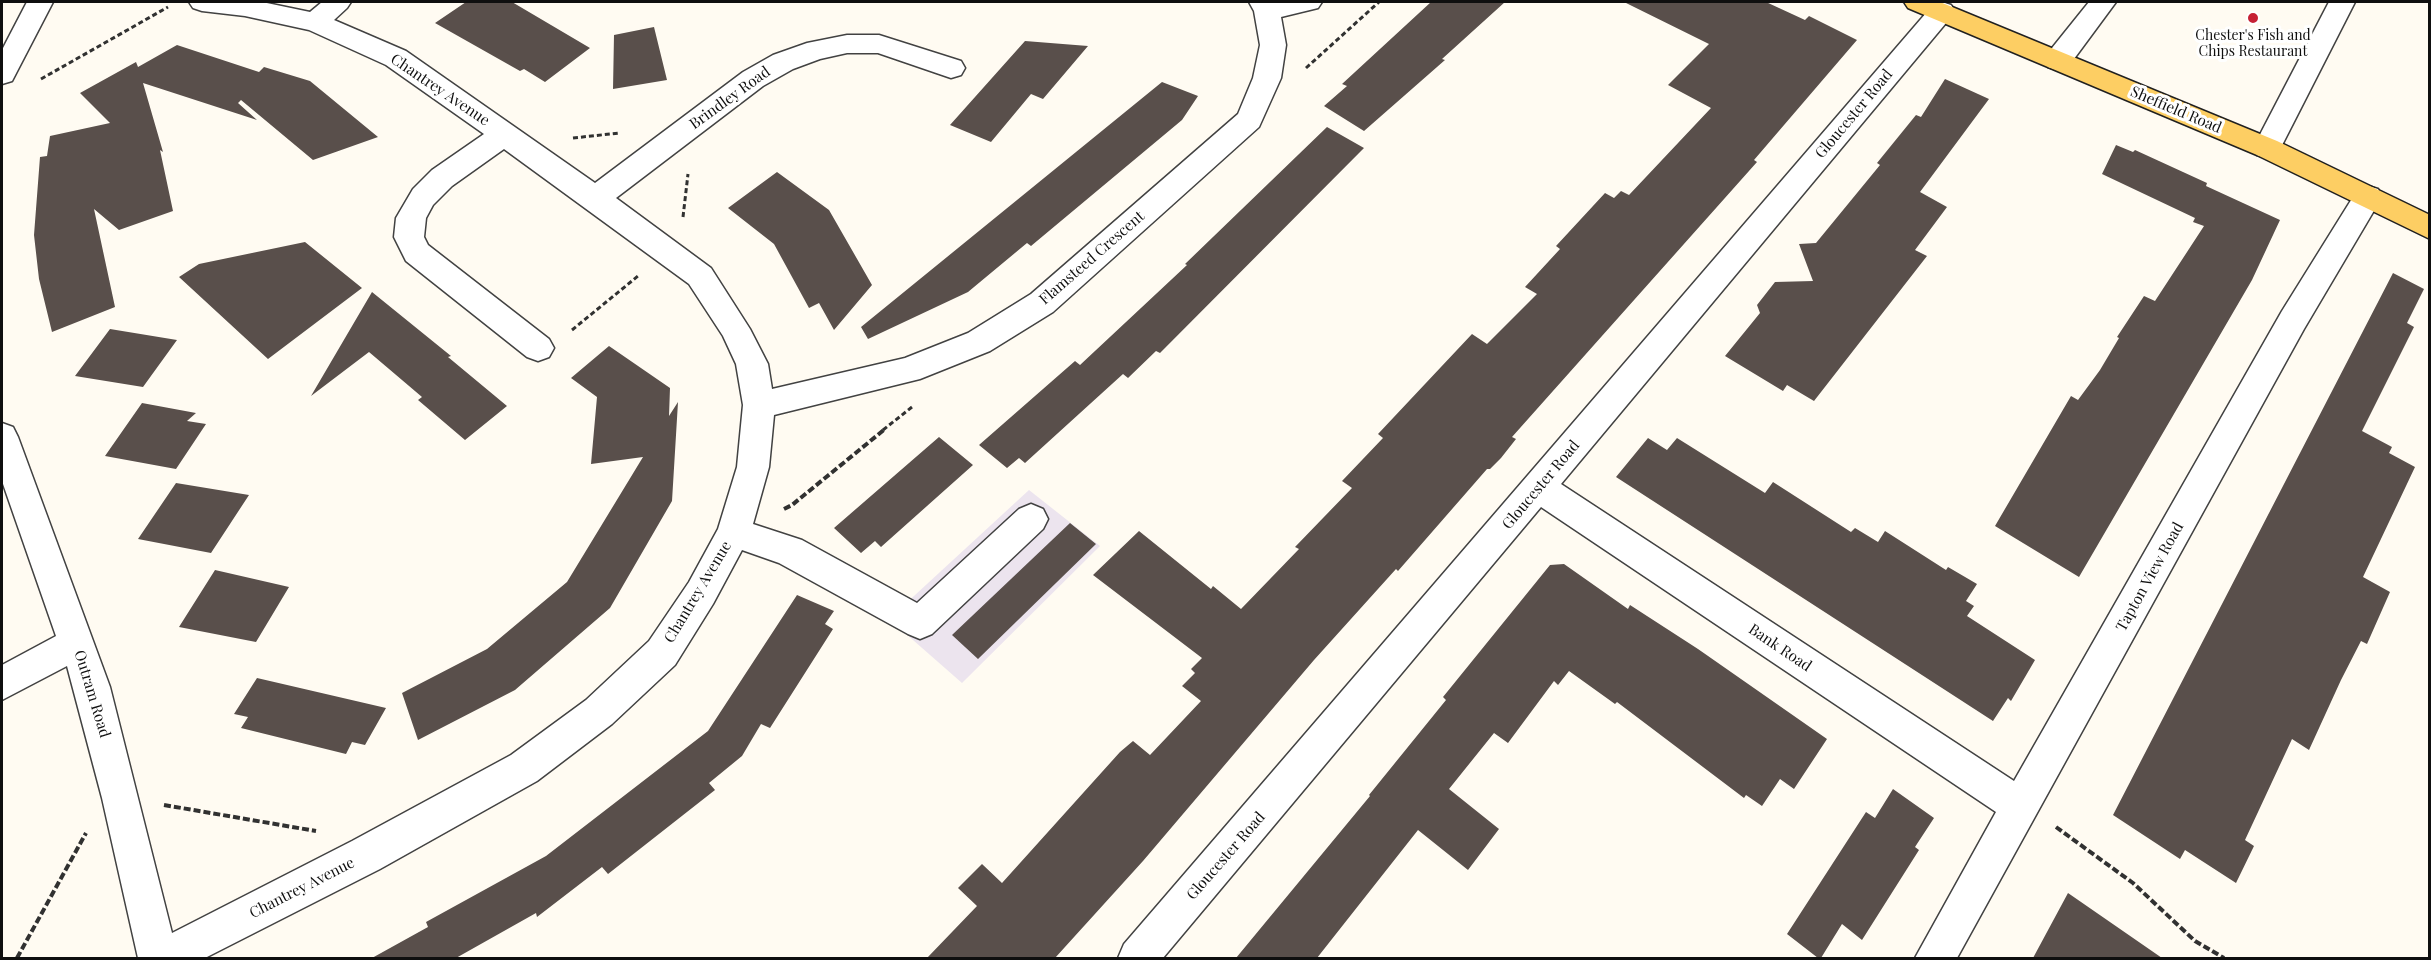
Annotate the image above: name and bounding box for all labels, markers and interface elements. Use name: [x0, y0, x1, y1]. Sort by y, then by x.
marker: Chester's Fish and Chips Restaurant: [2246, 11, 2260, 25]
place label: Chester's Fish and Chips Restaurant: [2195, 28, 2311, 60]
street label: Chantrey Avenue: [387, 50, 493, 130]
street label: Brindley Road: [686, 63, 774, 133]
street label: Gloucester Road: [1812, 66, 1896, 162]
street label: Sheffield Road: [2128, 83, 2224, 137]
street label: Flamsteed Crescent: [1036, 207, 1148, 309]
street label: Gloucester Road: [1499, 437, 1583, 533]
street label: Tapton View Road: [2113, 519, 2187, 635]
street label: Chantrey Avenue: [661, 538, 735, 646]
street label: Bank Road: [1745, 620, 1815, 676]
street label: Outram Road: [70, 648, 114, 740]
street label: Gloucester Road: [1183, 808, 1269, 904]
street label: Chantrey Avenue: [246, 854, 358, 922]

